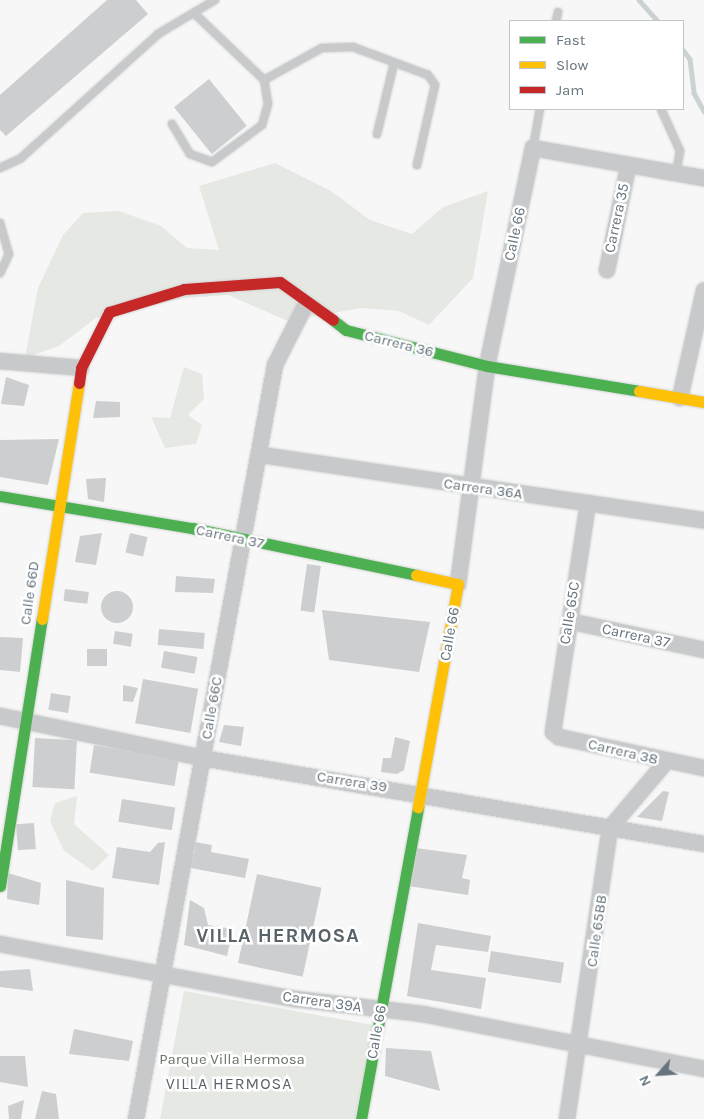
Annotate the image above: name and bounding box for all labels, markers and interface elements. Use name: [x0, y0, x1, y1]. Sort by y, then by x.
legend: [509, 20, 684, 110]
text: Fast: [556, 31, 585, 49]
text: Slow: [556, 56, 588, 74]
text: Jam: [556, 81, 584, 99]
street label: Carrera 35: [601, 182, 633, 254]
street label: Calle 66: [501, 206, 529, 262]
street label: Carrera 36: [363, 327, 435, 361]
street label: Carrera 36A: [442, 475, 524, 503]
street label: Carrera 37: [194, 521, 266, 553]
street label: Calle 66D: [17, 560, 43, 626]
street label: Calle 65C: [556, 580, 584, 646]
street label: Calle 66: [436, 606, 464, 662]
street label: Carrera 37: [600, 620, 672, 652]
street label: Calle 66C: [198, 675, 226, 741]
street label: Carrera 38: [586, 735, 660, 769]
street label: Carrera 39: [316, 768, 388, 796]
street label: Calle 65BB: [583, 894, 611, 968]
district label: VILLA HERMOSA: [195, 923, 361, 947]
street label: Carrera 39A: [281, 988, 363, 1016]
street label: Calle 66: [363, 1004, 391, 1060]
north arrow: [634, 1049, 684, 1099]
park label: Parque Villa Hermosa: [159, 1051, 305, 1069]
text: N: [635, 1073, 655, 1089]
district label: VILLA HERMOSA: [164, 1074, 294, 1094]

